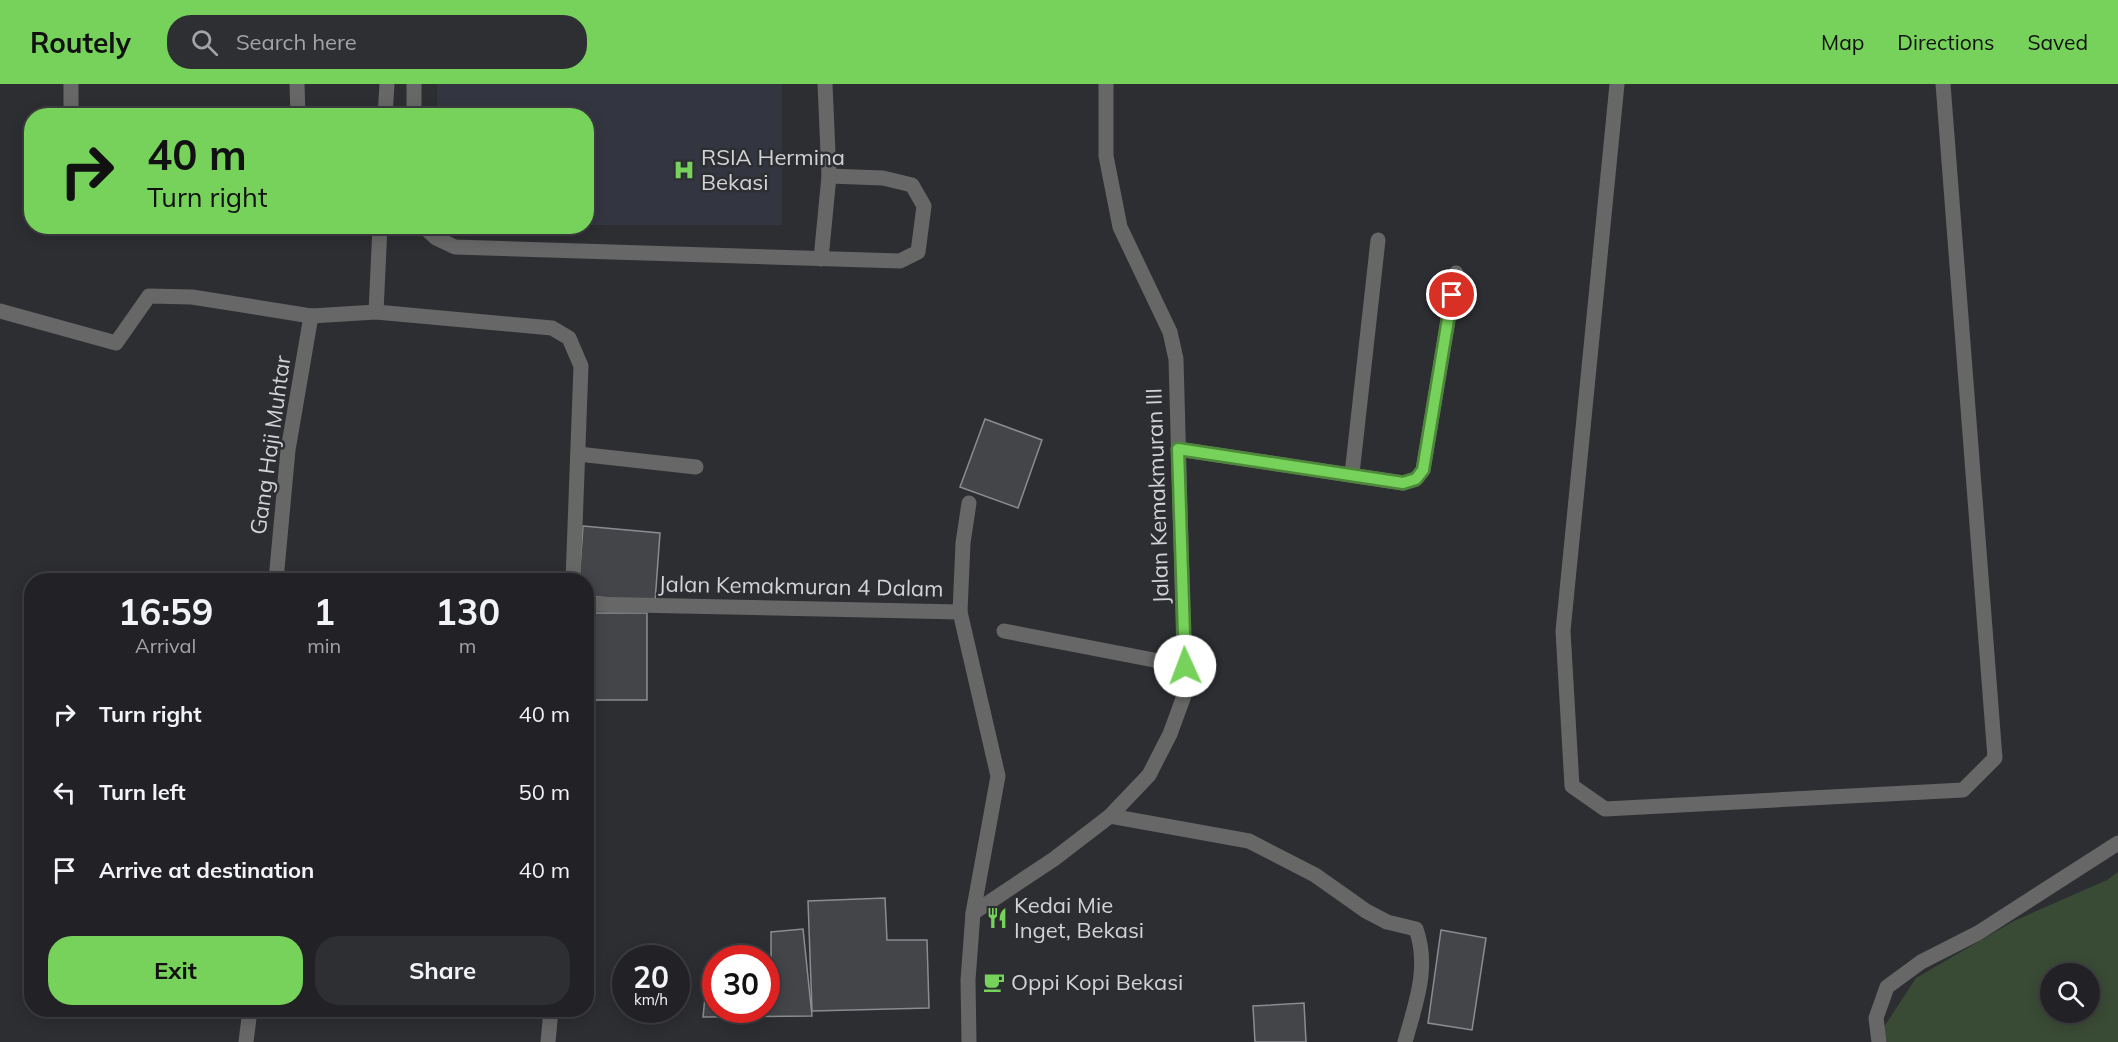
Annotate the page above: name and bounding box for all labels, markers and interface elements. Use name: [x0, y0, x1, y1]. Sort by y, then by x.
search box: [167, 15, 587, 69]
text: Routely: [30, 25, 131, 60]
icon: search: [188, 26, 221, 59]
text: Search here: [236, 28, 357, 56]
text: Map: [1821, 29, 1864, 55]
text: Directions: [1897, 29, 1994, 55]
text: Saved: [2027, 29, 2088, 55]
text: 40 m: [147, 128, 247, 181]
icon: right: [48, 132, 126, 210]
place label: RSIA Hermina Bekasi: [701, 143, 845, 196]
hospital icon: RSIA Hermina Bekasi: [672, 158, 696, 182]
text: Turn right: [147, 180, 267, 214]
pin: [1426, 269, 1477, 320]
icon: arrive: [1435, 278, 1468, 311]
street label: Gang Haji Muhtar: [244, 354, 296, 536]
street label: Jalan Kemakmuran III: [1139, 388, 1175, 604]
street label: Jalan Kemakmuran 4 Dalam: [658, 570, 944, 602]
text: 16:59: [118, 589, 213, 634]
text: 1: [313, 589, 335, 634]
text: 130: [435, 589, 500, 634]
text: Arrival: [135, 633, 196, 658]
text: min: [307, 633, 341, 658]
text: m: [459, 633, 476, 658]
position arrow: [1153, 634, 1217, 698]
icon: right: [48, 698, 81, 731]
text: Turn right: [99, 700, 202, 728]
text: 40 m: [519, 700, 570, 728]
icon: left: [48, 776, 81, 809]
text: Turn left: [99, 778, 186, 806]
text: 50 m: [519, 778, 570, 806]
icon: arrive: [48, 854, 81, 887]
text: Arrive at destination: [99, 856, 314, 884]
text: 40 m: [519, 856, 570, 884]
place label: Kedai Mie Inget, Bekasi: [1014, 891, 1144, 944]
restaurant icon: Kedai Mie Inget, Bekasi: [985, 906, 1009, 930]
button: Exit: [48, 936, 303, 1005]
button: Share: [315, 936, 570, 1005]
speed limit sign: 30: [702, 945, 780, 1023]
text: 20: [633, 958, 669, 996]
map controls: [2040, 963, 2100, 1023]
button: search: [2040, 963, 2100, 1023]
place label: Oppi Kopi Bekasi: [1011, 968, 1183, 996]
cafe icon: Oppi Kopi Bekasi: [982, 970, 1006, 994]
text: km/h: [634, 990, 668, 1009]

